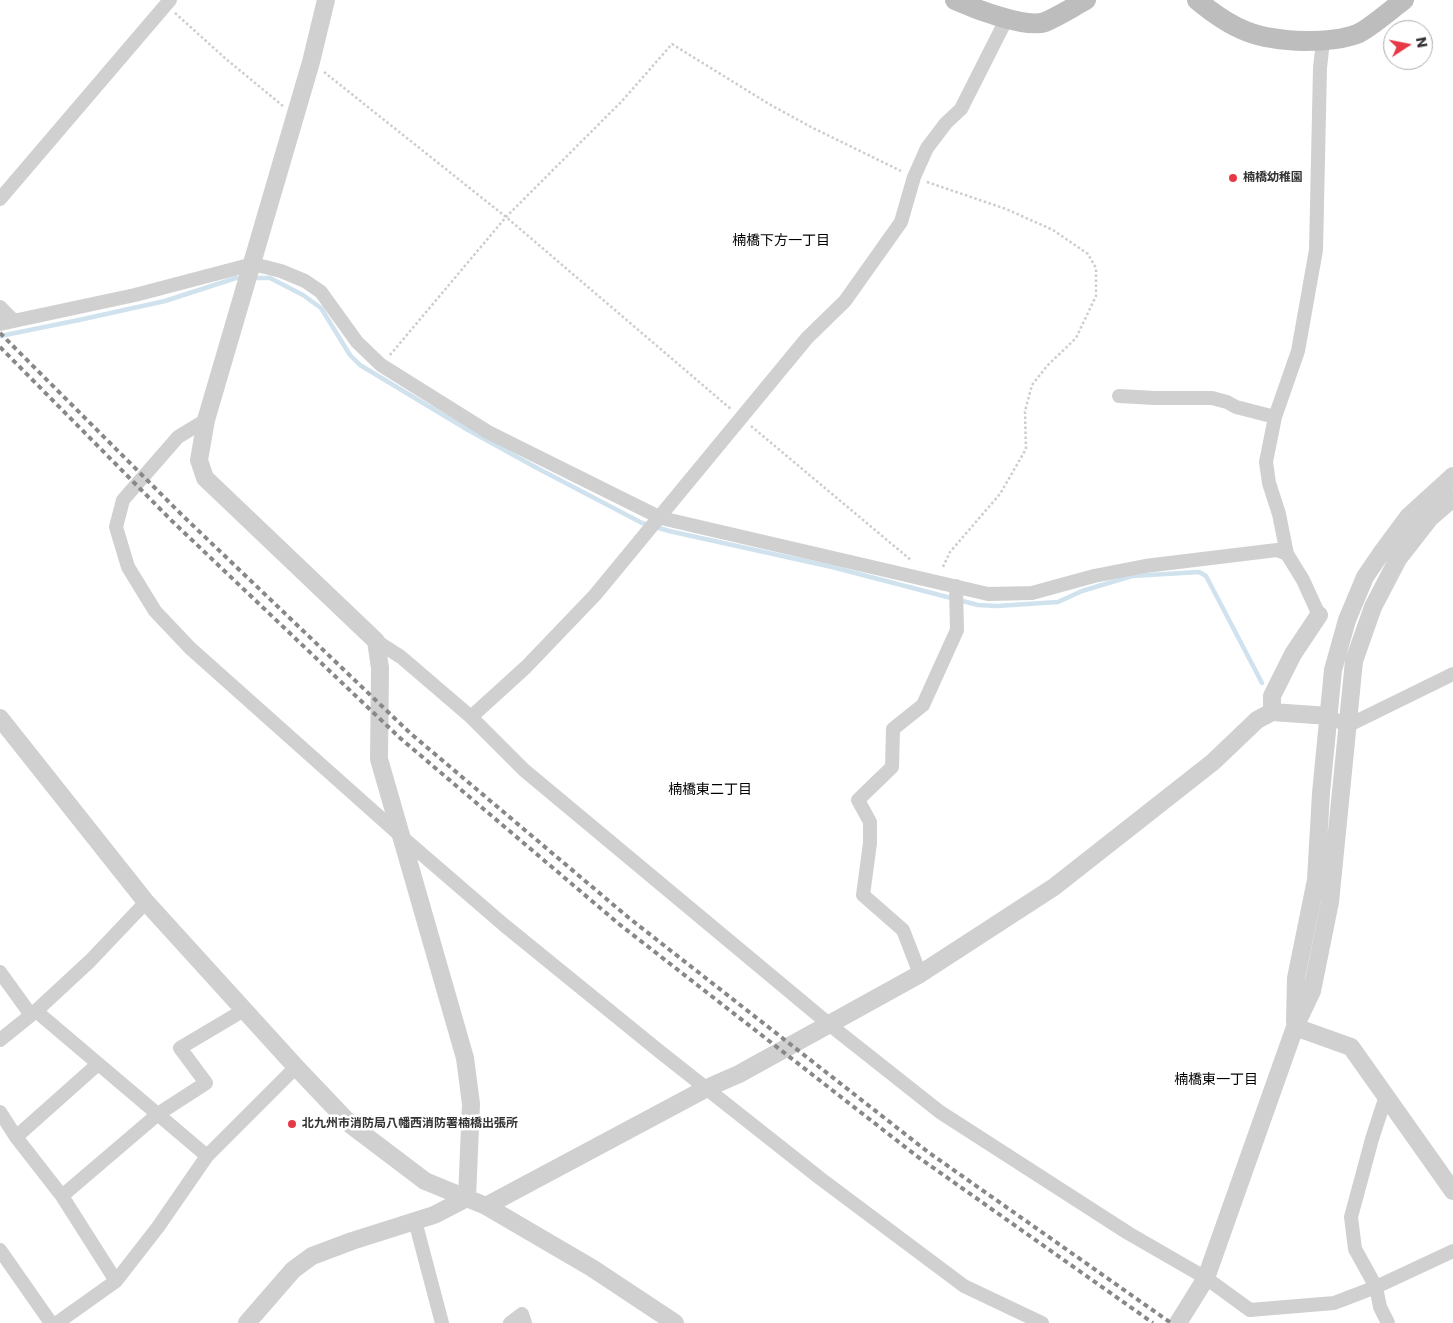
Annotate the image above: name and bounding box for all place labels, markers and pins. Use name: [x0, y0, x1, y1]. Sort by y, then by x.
place label: 楠橋幼稚園: [1243, 171, 1303, 185]
marker: 楠橋幼稚園: [1227, 172, 1239, 184]
place label: 北九州市消防局八幡西消防署楠橋出張所: [302, 1117, 518, 1131]
marker: 北九州市消防局八幡西消防署楠橋出張所: [286, 1118, 298, 1130]

